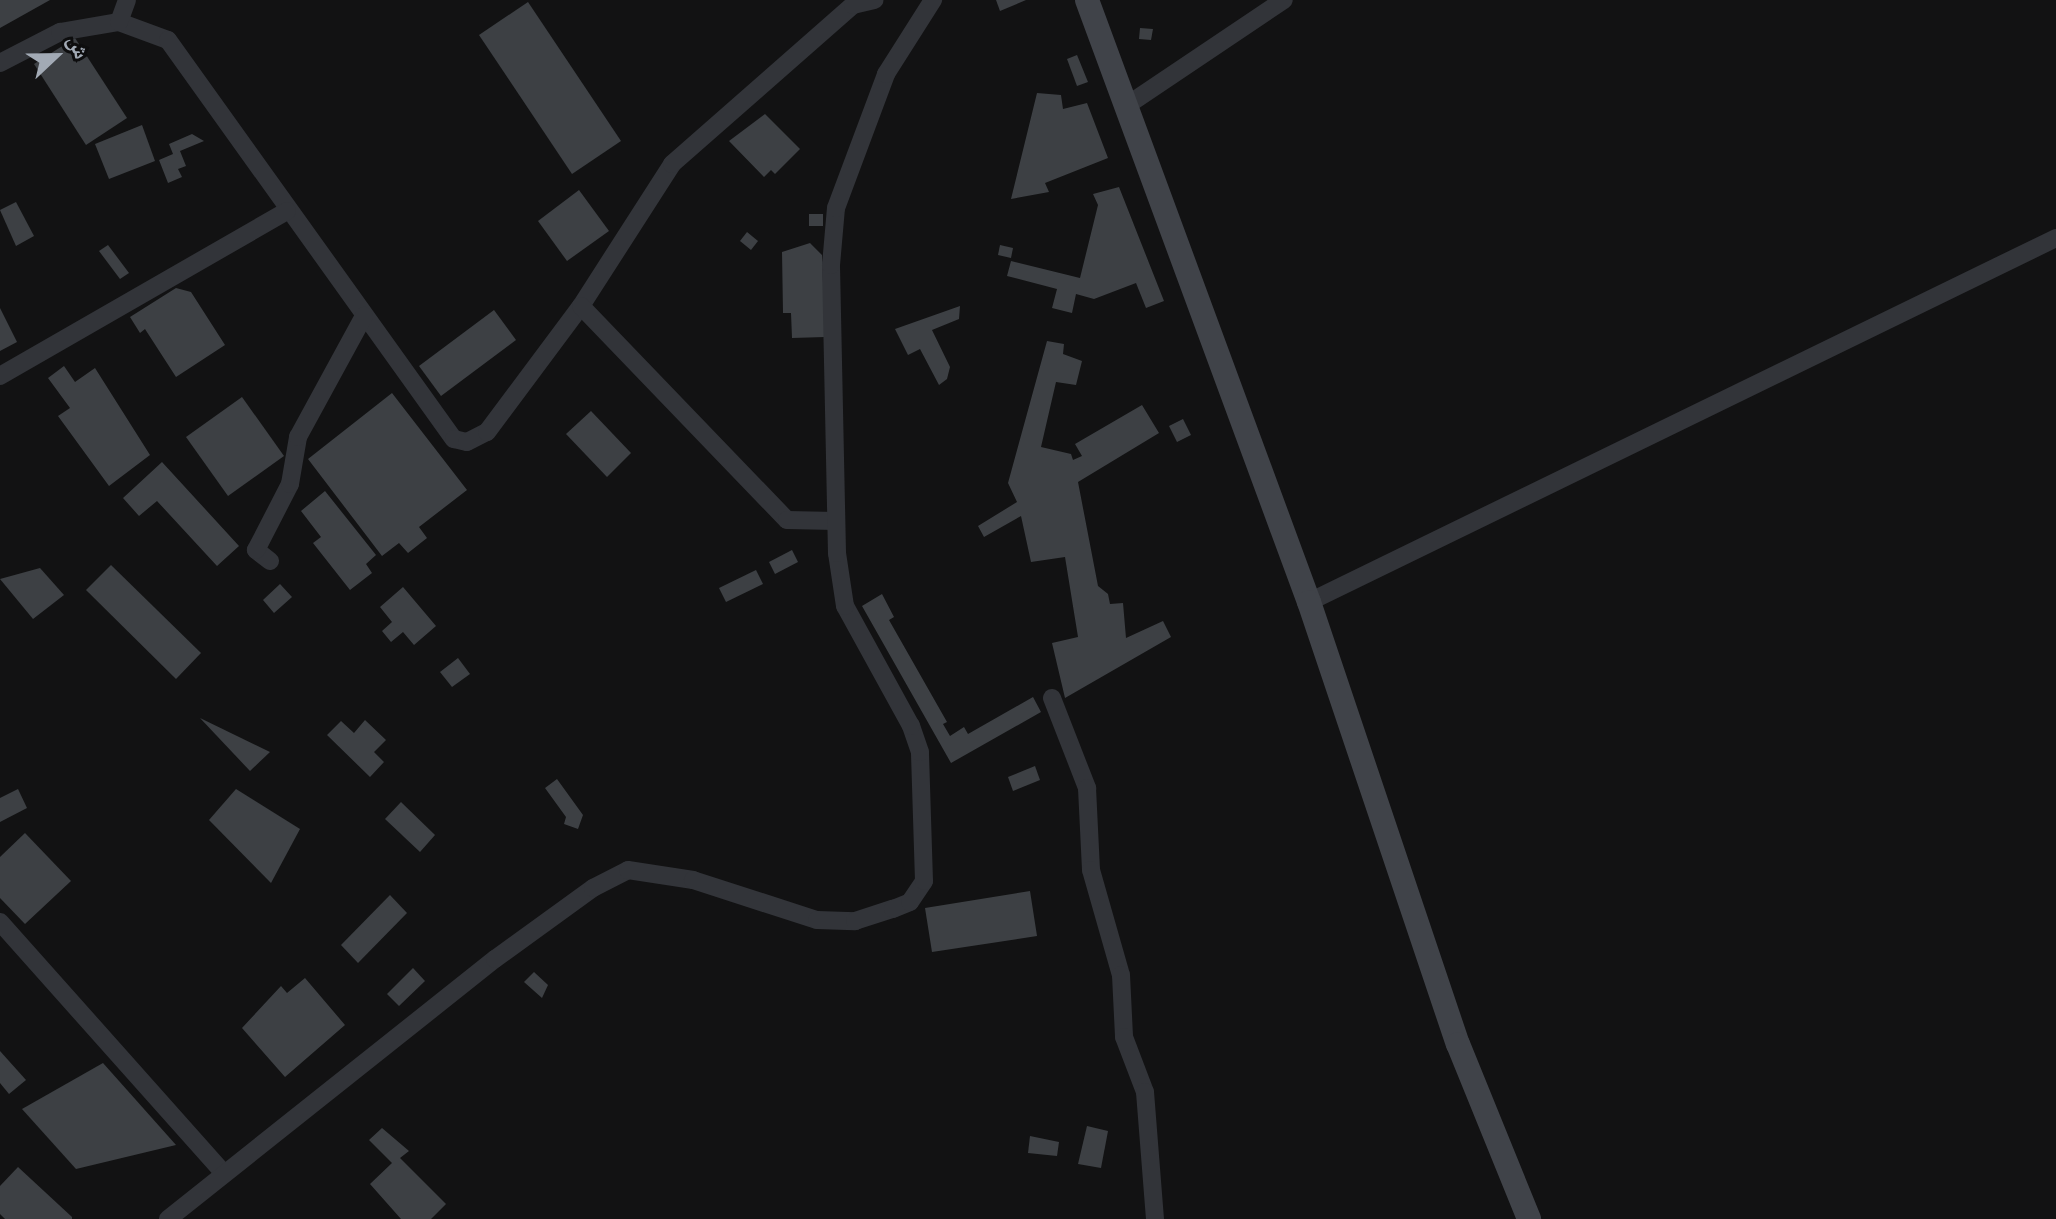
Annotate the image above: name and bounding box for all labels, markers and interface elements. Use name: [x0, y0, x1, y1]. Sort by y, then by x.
north arrow: [16, 16, 96, 96]
text: ش: [62, 31, 96, 63]

